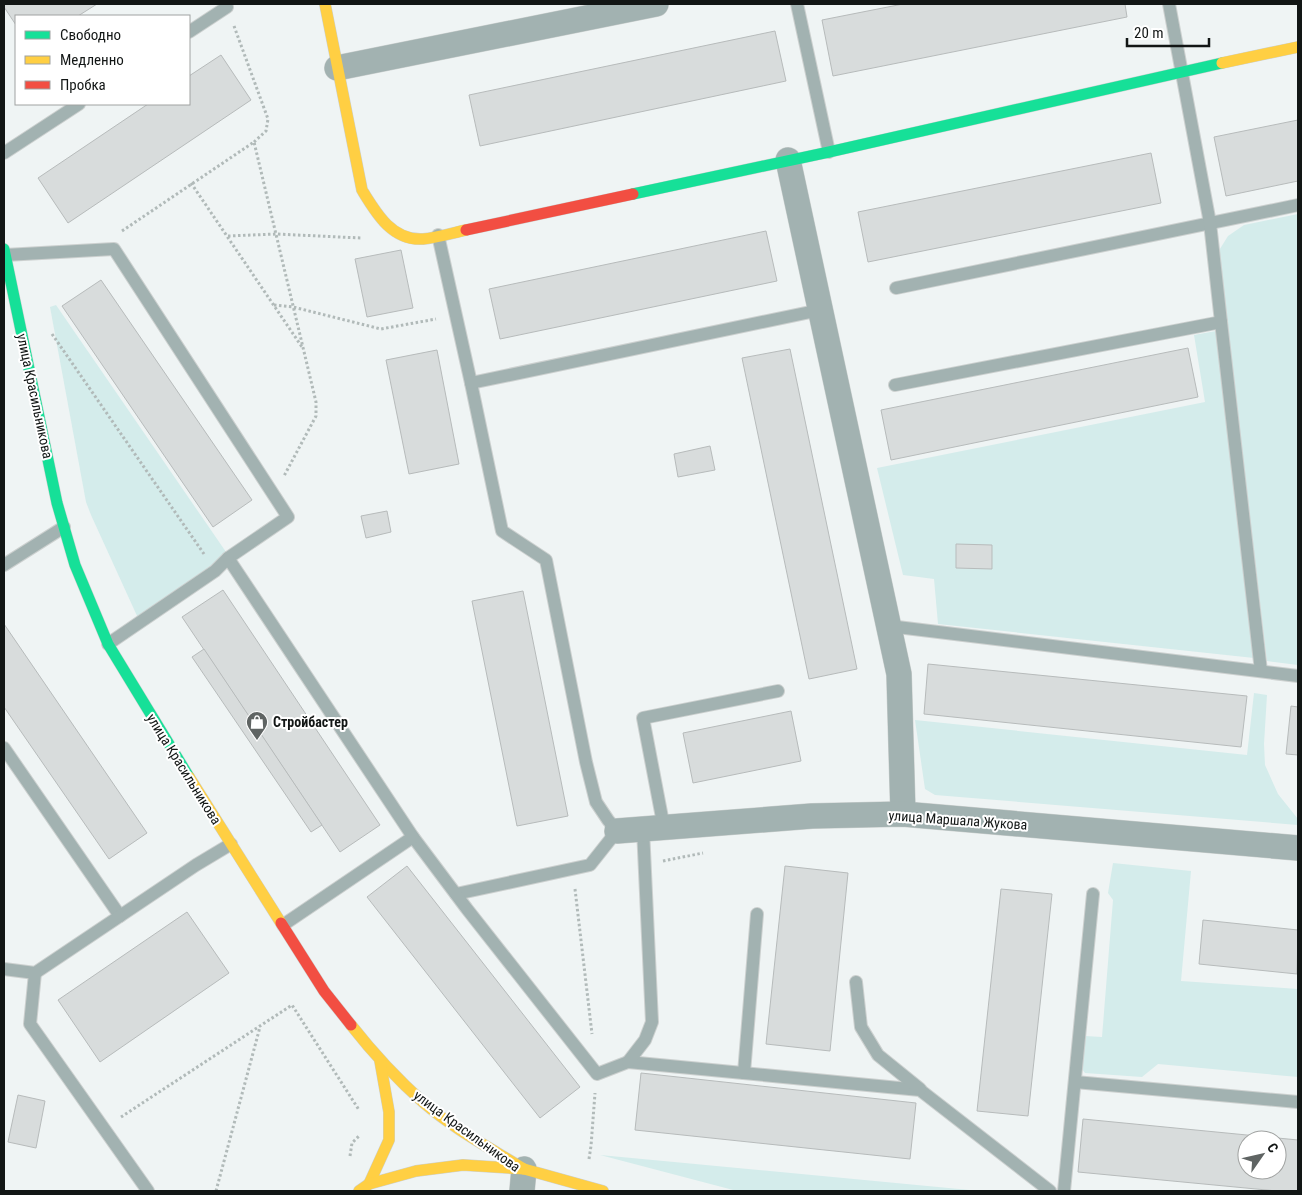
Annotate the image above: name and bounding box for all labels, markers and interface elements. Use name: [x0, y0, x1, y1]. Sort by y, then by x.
legend: [15, 15, 190, 105]
scale bar: [1127, 15, 1210, 47]
text: 20 m: [1134, 24, 1164, 42]
text: Свободно: [60, 26, 121, 44]
text: Медленно: [60, 51, 124, 69]
text: Пробка: [60, 76, 106, 94]
street label: улица Красильникова: [14, 332, 56, 460]
shop icon: Стройбастер: [245, 710, 269, 741]
street label: улица Красильникова: [143, 711, 225, 827]
place label: Стройбастер: [273, 714, 348, 730]
street label: улица Маршала Жукова: [888, 807, 1028, 833]
street label: улица Красильникова: [411, 1087, 523, 1175]
north arrow: [1237, 1130, 1287, 1180]
text: С: [1264, 1140, 1282, 1156]

